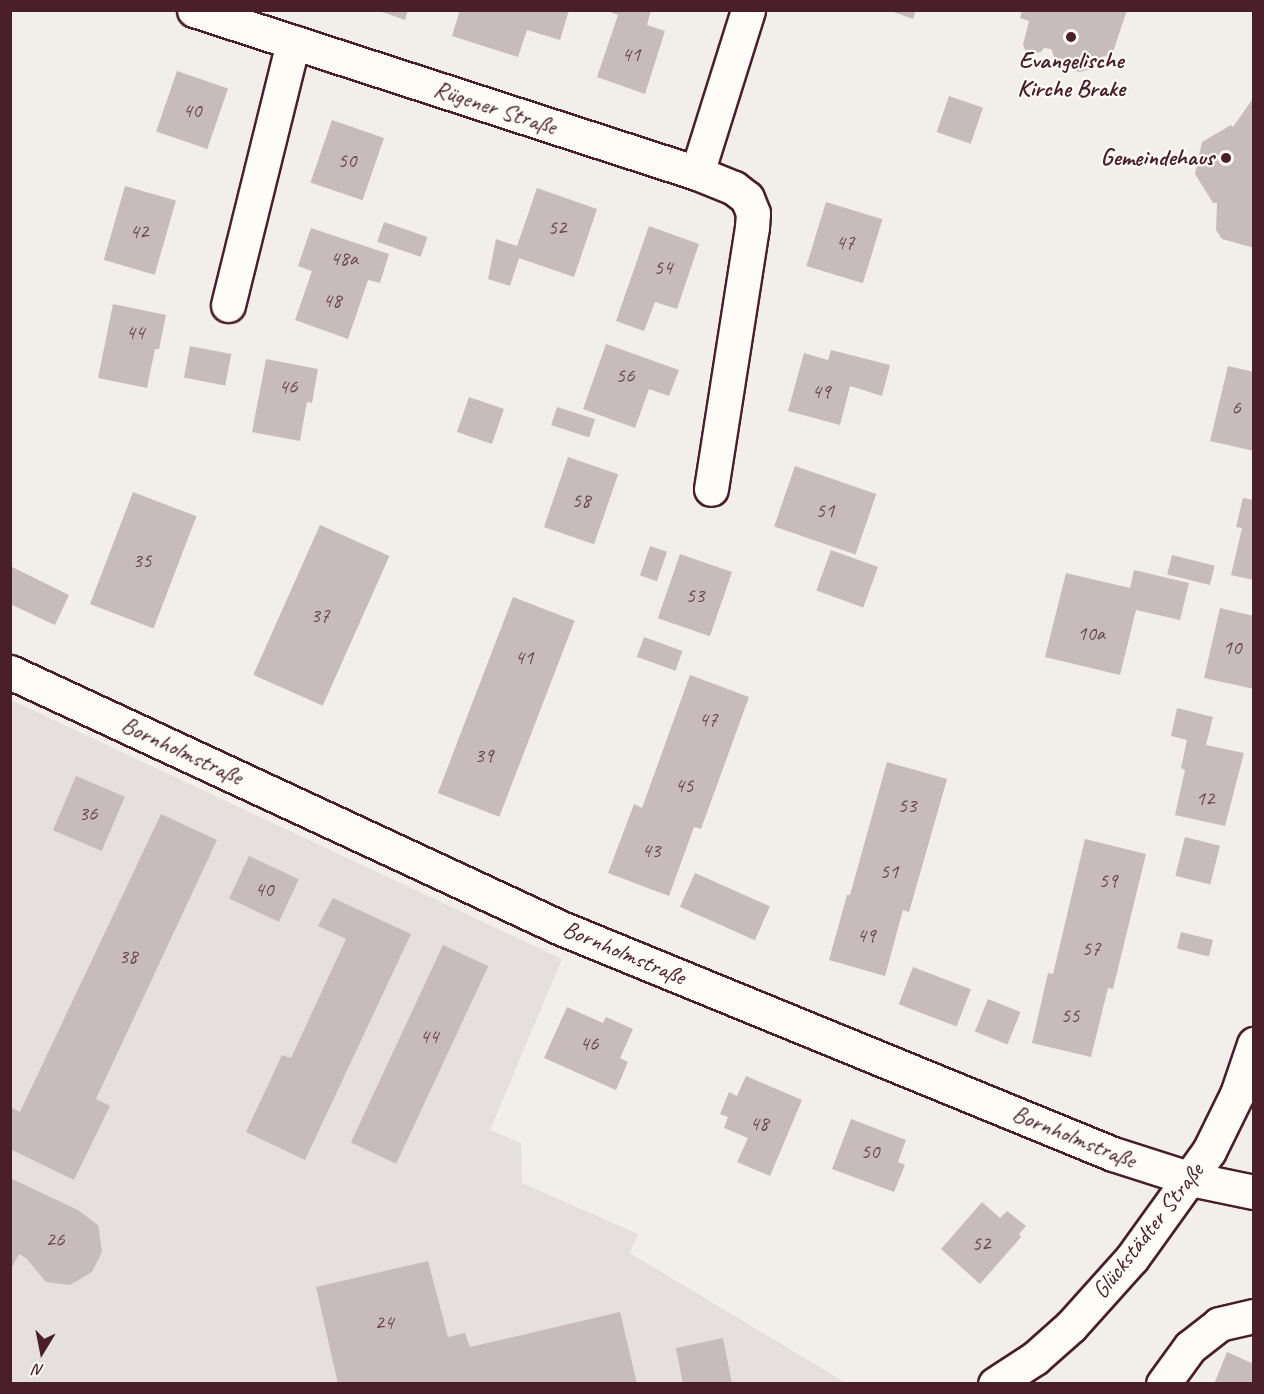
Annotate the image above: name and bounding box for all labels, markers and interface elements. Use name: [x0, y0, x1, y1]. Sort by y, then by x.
marker: Evangelische Kirche Brake: [1064, 30, 1078, 44]
house number: 41: [622, 41, 640, 67]
place label: Evangelische Kirche Brake: [1017, 47, 1125, 103]
street label: Rügener Straße: [430, 75, 560, 141]
house number: 40: [183, 97, 201, 123]
place label: Gemeindehaus: [1101, 144, 1214, 172]
house number: 50: [338, 147, 356, 173]
marker: Gemeindehaus: [1219, 151, 1233, 165]
house number: 52: [548, 214, 566, 240]
house number: 42: [130, 218, 148, 244]
house number: 47: [836, 229, 854, 255]
house number: 48a: [330, 245, 358, 271]
house number: 54: [654, 254, 672, 280]
house number: 48: [323, 287, 341, 313]
house number: 44: [126, 319, 144, 345]
house number: 56: [616, 362, 634, 388]
house number: 46: [279, 373, 297, 399]
house number: 49: [812, 378, 830, 404]
house number: 6: [1231, 394, 1241, 420]
house number: 58: [572, 487, 590, 513]
house number: 51: [816, 497, 834, 523]
house number: 35: [133, 547, 151, 573]
house number: 53: [686, 582, 704, 608]
house number: 37: [311, 602, 329, 628]
house number: 10a: [1077, 620, 1105, 646]
house number: 10: [1223, 634, 1241, 660]
house number: 41: [515, 644, 533, 670]
house number: 47: [699, 706, 717, 732]
street label: Bornholmstraße: [117, 710, 247, 792]
house number: 39: [475, 742, 493, 768]
house number: 45: [675, 772, 693, 798]
house number: 12: [1196, 785, 1214, 811]
house number: 53: [898, 792, 916, 818]
house number: 36: [79, 800, 97, 826]
house number: 43: [642, 837, 660, 863]
house number: 51: [880, 858, 898, 884]
house number: 59: [1099, 867, 1117, 893]
house number: 40: [255, 876, 273, 902]
street label: Bornholmstraße: [558, 914, 690, 992]
house number: 49: [857, 922, 875, 948]
house number: 57: [1082, 935, 1100, 961]
house number: 38: [119, 943, 137, 969]
house number: 55: [1061, 1002, 1079, 1028]
house number: 44: [420, 1023, 438, 1049]
house number: 46: [580, 1030, 598, 1056]
street label: Bornholmstraße: [1008, 1099, 1140, 1175]
house number: 48: [750, 1110, 768, 1136]
house number: 50: [861, 1138, 879, 1164]
street label: Glückstädter Straße: [1086, 1157, 1210, 1305]
house number: 26: [46, 1226, 64, 1252]
house number: 52: [972, 1230, 990, 1256]
house number: 24: [375, 1309, 393, 1335]
north arrow: [12, 1322, 72, 1382]
text: N: [32, 1359, 45, 1380]

